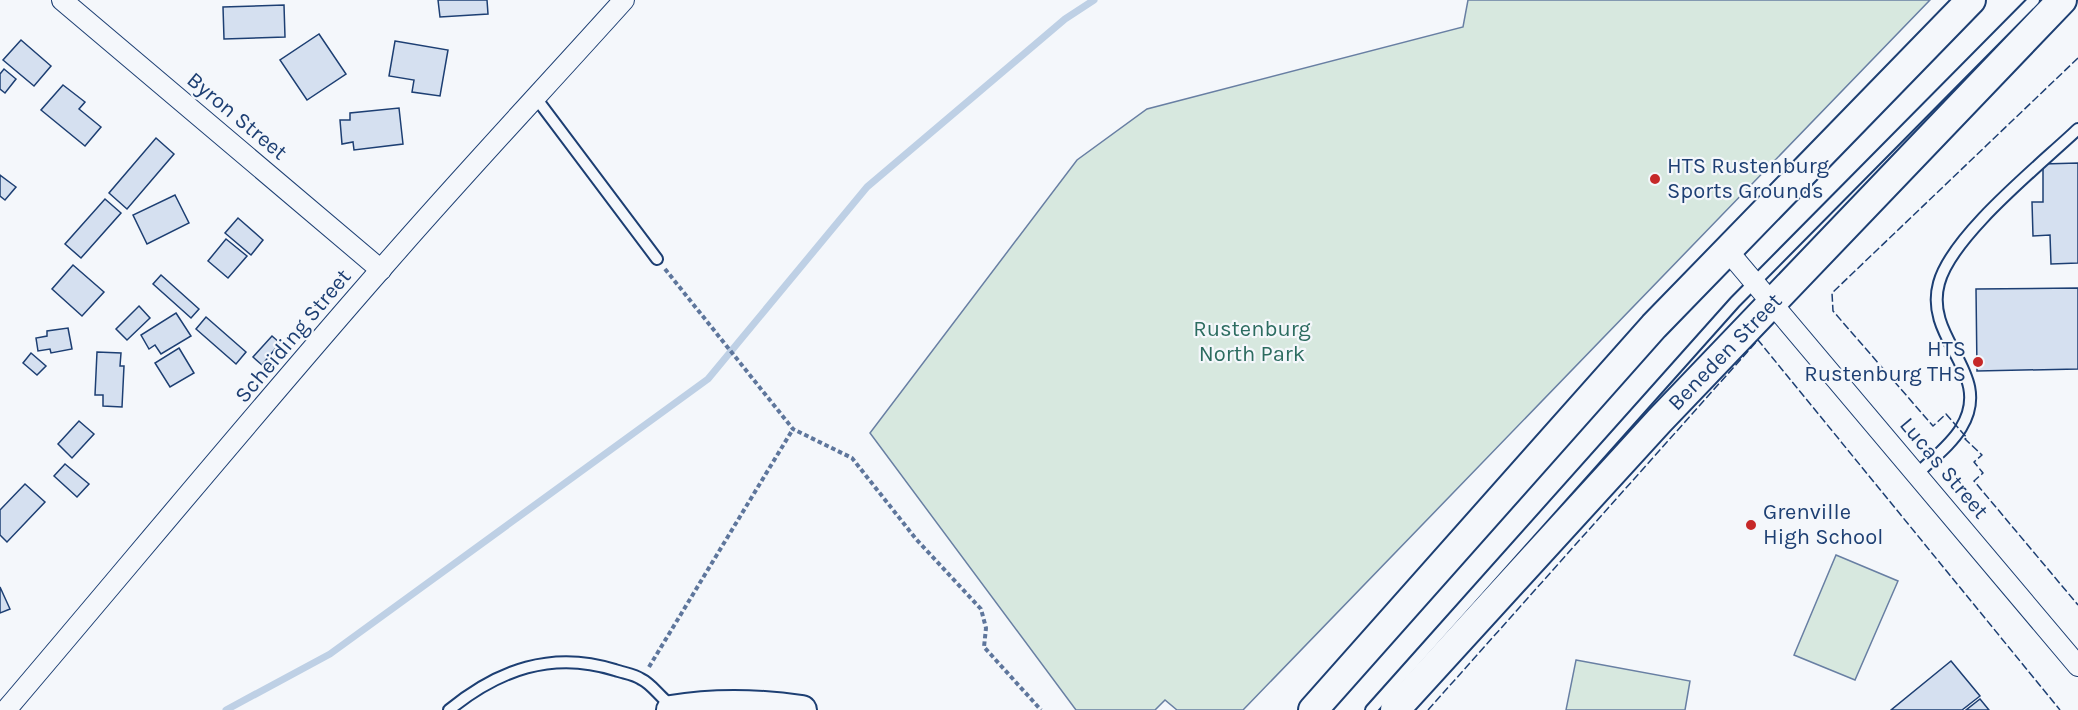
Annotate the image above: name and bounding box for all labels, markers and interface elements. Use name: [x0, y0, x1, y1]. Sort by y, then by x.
street label: Byron Street: [182, 67, 292, 165]
place label: HTS Rustenburg Sports Grounds: [1667, 153, 1829, 204]
marker: HTS Rustenburg Sports Grounds: [1648, 172, 1662, 186]
street label: Scheiding Street: [229, 264, 357, 408]
street label: Beneden Street: [1663, 288, 1787, 416]
park label: Rustenburg North Park: [1193, 316, 1311, 367]
place label: HTS Rustenburg THS: [1804, 336, 1966, 387]
marker: HTS Rustenburg THS: [1971, 355, 1985, 369]
street label: Lucas Street: [1894, 412, 1994, 524]
place label: Grenville High School: [1763, 499, 1883, 550]
marker: Grenville High School: [1744, 518, 1758, 532]

